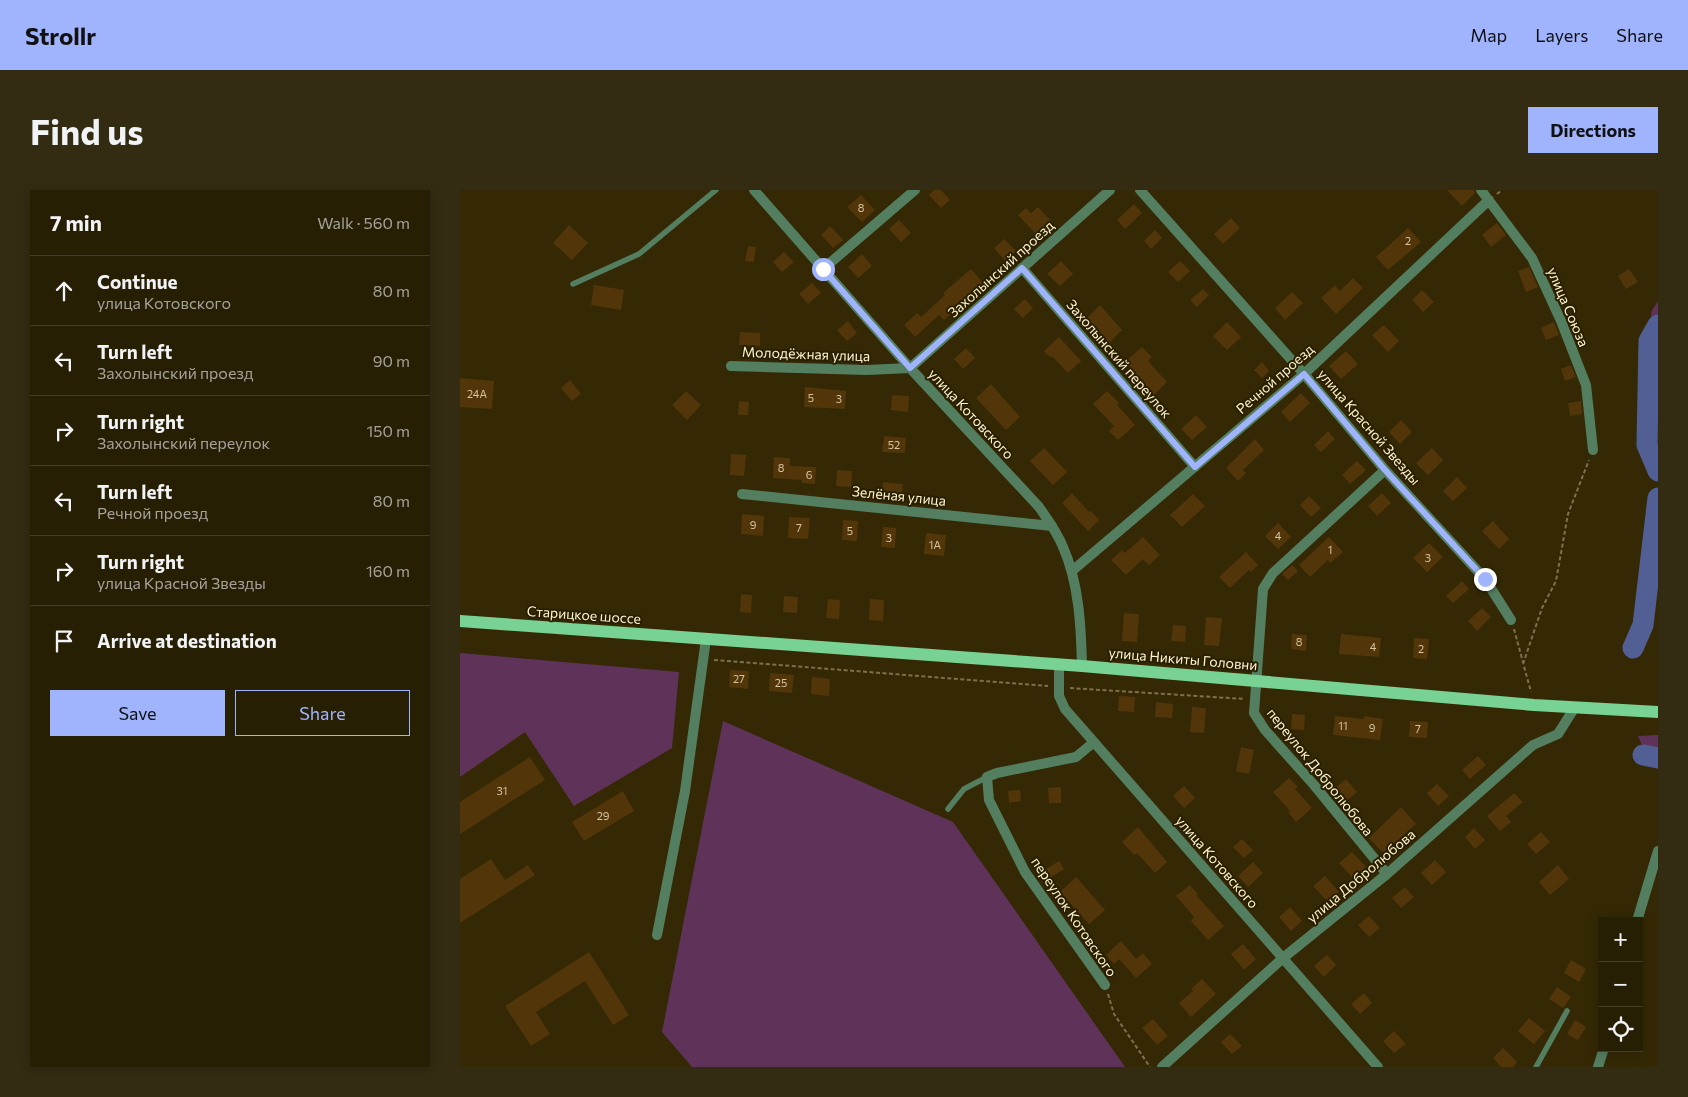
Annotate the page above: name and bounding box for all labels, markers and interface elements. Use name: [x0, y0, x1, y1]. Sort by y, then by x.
text: Strollr: [25, 21, 96, 50]
text: Map: [1470, 24, 1507, 46]
text: Layers: [1535, 24, 1588, 46]
text: Share: [1616, 24, 1663, 46]
button: Directions: [1528, 107, 1658, 153]
text: Find us: [30, 109, 144, 152]
house number: 8: [858, 201, 865, 214]
text: 7 min: [50, 210, 102, 235]
text: Walk · 560 m: [317, 213, 410, 232]
street label: Захолынский проезд: [944, 217, 1057, 321]
house number: 2: [1405, 234, 1411, 247]
route start: [812, 258, 835, 281]
street label: улица Союза: [1544, 265, 1593, 349]
text: Continue: [97, 270, 177, 293]
icon: ahead: [50, 277, 78, 305]
text: 80 m: [373, 281, 410, 300]
text: улица Котовского: [97, 293, 231, 312]
street label: Захолынский переулок: [1063, 296, 1176, 422]
text: Turn left: [97, 340, 172, 363]
street label: Речной проезд: [1232, 340, 1317, 417]
street label: Молодёжная улица: [742, 343, 870, 364]
icon: left: [50, 347, 78, 375]
text: 90 m: [373, 351, 410, 370]
text: Захолынский проезд: [97, 363, 253, 382]
street label: улица Котовского: [925, 365, 1018, 462]
street label: улица Красной Звезды: [1315, 365, 1424, 488]
house number: 24А: [467, 387, 487, 400]
house number: 5: [808, 391, 814, 404]
house number: 3: [836, 392, 842, 405]
text: Turn right: [97, 410, 184, 433]
icon: right: [50, 417, 78, 445]
text: 150 m: [367, 421, 410, 440]
text: Захолынский переулок: [97, 433, 270, 452]
house number: 52: [888, 438, 900, 451]
house number: 8: [778, 461, 785, 474]
house number: 6: [806, 468, 813, 481]
text: Turn left: [97, 480, 172, 503]
street label: Зелёная улица: [851, 482, 947, 509]
icon: left: [50, 487, 78, 515]
text: 80 m: [373, 491, 410, 510]
text: Речной проезд: [97, 503, 208, 522]
house number: 9: [750, 518, 757, 531]
house number: 7: [796, 521, 802, 534]
house number: 5: [847, 524, 853, 537]
house number: 4: [1275, 529, 1282, 542]
house number: 3: [886, 531, 892, 544]
house number: 1А: [929, 538, 942, 551]
house number: 1: [1328, 543, 1332, 556]
text: Turn right: [97, 550, 184, 573]
house number: 3: [1425, 551, 1431, 564]
icon: right: [50, 557, 78, 585]
text: 160 m: [366, 561, 410, 580]
route end: [1474, 568, 1497, 591]
text: улица Красной Звезды: [97, 573, 266, 592]
street label: Старицкое шоссе: [526, 602, 642, 627]
icon: arrive: [50, 627, 78, 655]
text: Arrive at destination: [97, 629, 277, 652]
house number: 8: [1296, 635, 1303, 648]
house number: 4: [1370, 640, 1377, 653]
house number: 2: [1418, 642, 1424, 655]
street label: улица Никиты Головни: [1108, 644, 1258, 673]
house number: 27: [733, 672, 745, 685]
house number: 25: [775, 676, 787, 689]
button: Save: [50, 690, 225, 736]
button: Share: [235, 690, 410, 736]
street label: переулок Добролюбова: [1264, 704, 1377, 839]
house number: 11: [1338, 719, 1348, 732]
house number: 9: [1369, 721, 1376, 734]
house number: 7: [1415, 722, 1421, 735]
house number: 31: [497, 784, 507, 797]
house number: 29: [597, 809, 610, 822]
street label: улица Котовского: [1172, 812, 1262, 912]
street label: улица Добролюбова: [1303, 825, 1418, 926]
street label: переулок Котовского: [1028, 854, 1121, 980]
map controls: [1598, 917, 1643, 1052]
button: +: [1598, 917, 1643, 962]
button: −: [1598, 962, 1643, 1007]
button: locate: [1598, 1007, 1643, 1052]

